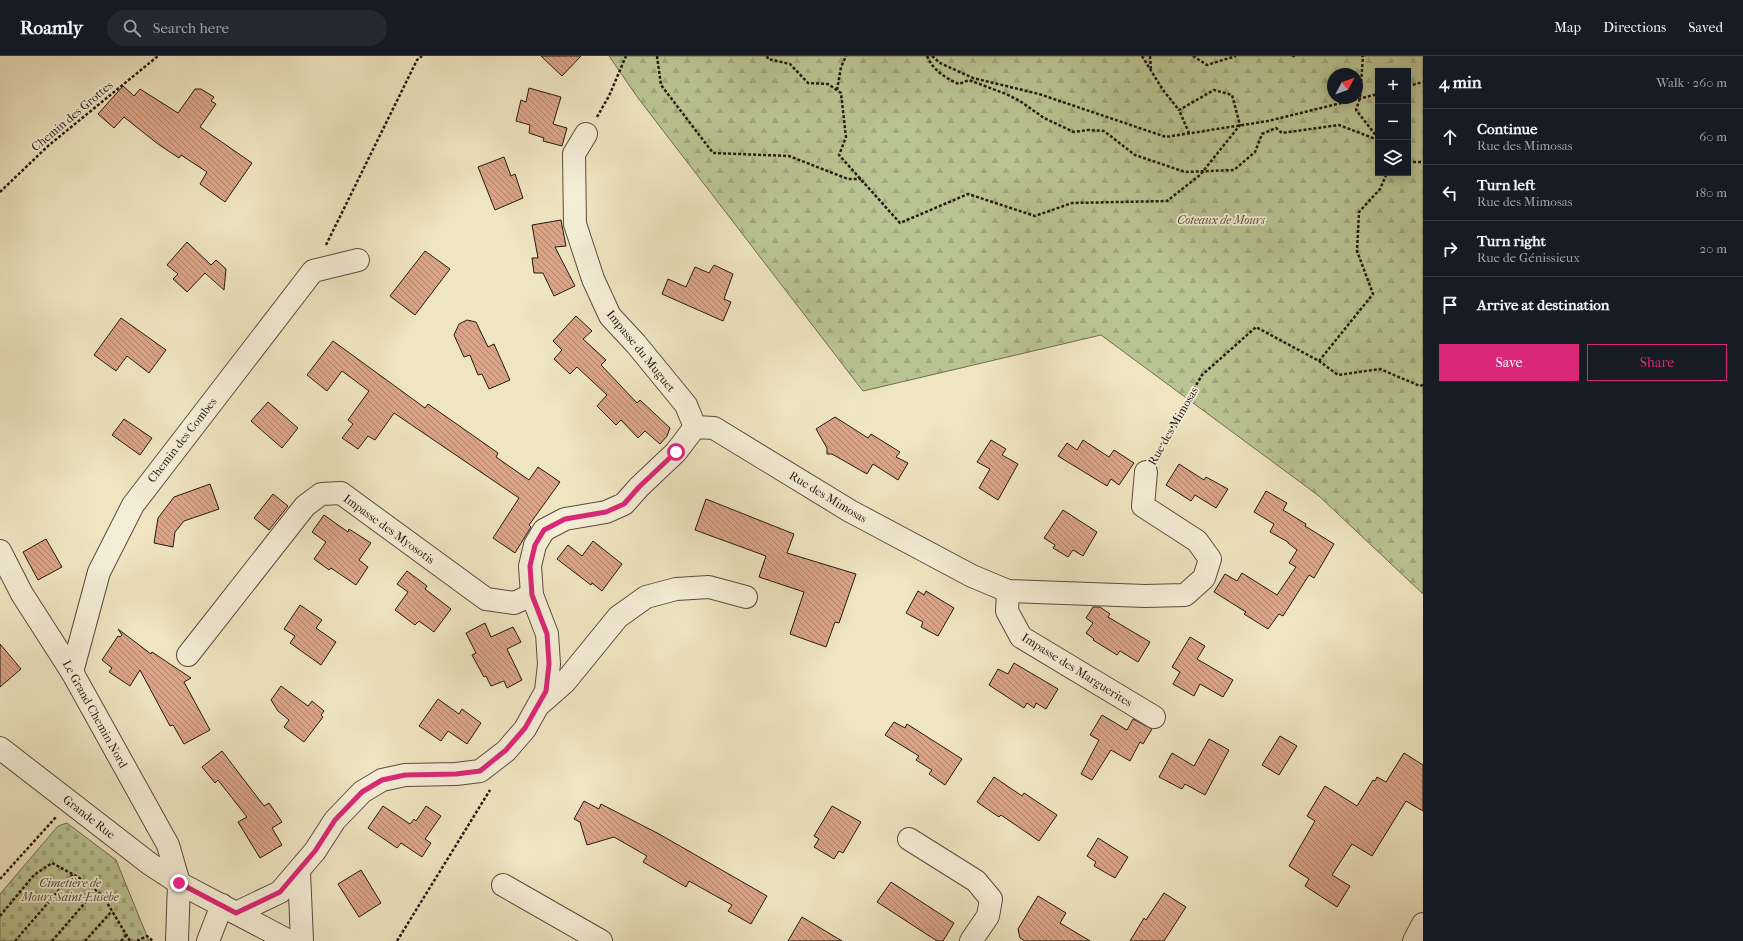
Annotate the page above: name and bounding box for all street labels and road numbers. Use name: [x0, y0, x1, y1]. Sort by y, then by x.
street label: Chemin des Grottes: [29, 78, 116, 154]
street label: Impasse du Muguet: [604, 307, 679, 395]
street label: Rue des Mimosas: [1145, 384, 1201, 468]
street label: Chemin des Combes: [144, 394, 220, 485]
street label: Rue des Mimosas: [787, 468, 870, 526]
street label: Impasse des Myosotis: [341, 491, 438, 567]
street label: Impasse des Marguerites: [1019, 630, 1135, 710]
street label: Le Grand Chemin Nord: [60, 658, 131, 771]
street label: Grande Rue: [60, 792, 118, 842]

